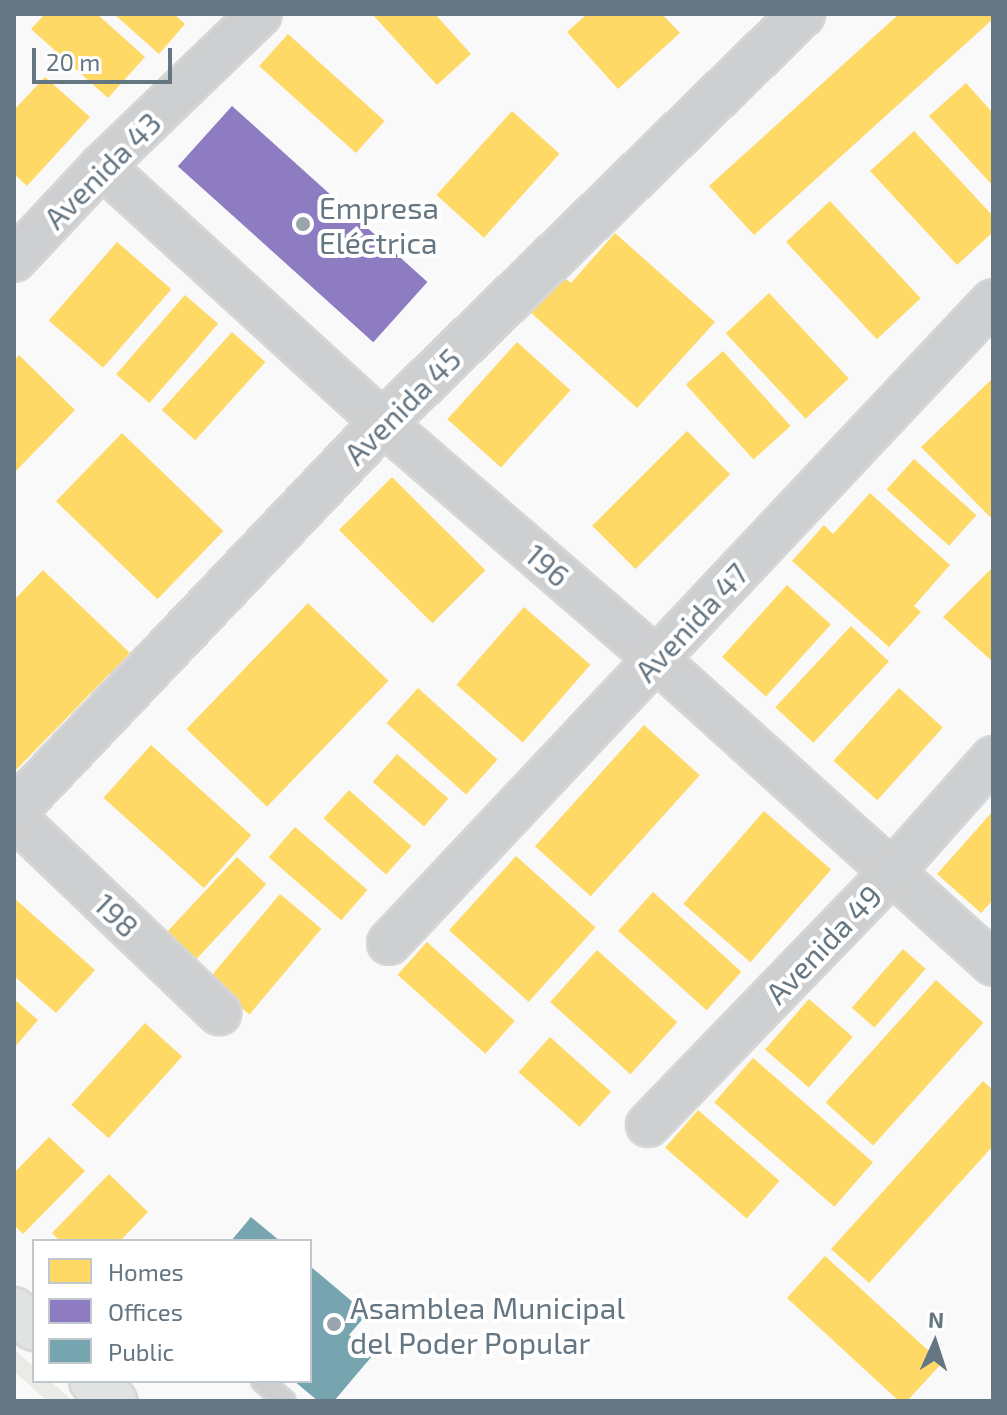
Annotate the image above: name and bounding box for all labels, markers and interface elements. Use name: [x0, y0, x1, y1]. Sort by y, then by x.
scale bar: [36, 32, 176, 82]
text: 20 m: [46, 47, 100, 76]
street label: Avenida 43: [36, 104, 168, 236]
place label: Empresa Eléctrica: [319, 189, 439, 260]
marker: Empresa Eléctrica: [294, 215, 312, 233]
street label: Avenida 45: [336, 340, 468, 472]
street label: 196: [519, 536, 577, 594]
street label: Avenida 47: [627, 555, 755, 689]
street label: Avenida 49: [758, 877, 888, 1011]
street label: 198: [87, 886, 147, 944]
legend: [32, 1239, 312, 1383]
text: Homes: [108, 1257, 184, 1286]
place label: Asamblea Municipal del Poder Popular: [350, 1289, 625, 1360]
text: Offices: [108, 1297, 183, 1326]
north arrow: [895, 1303, 975, 1383]
text: N: [928, 1306, 945, 1332]
marker: Asamblea Municipal del Poder Popular: [325, 1315, 343, 1333]
text: Public: [108, 1337, 174, 1366]

